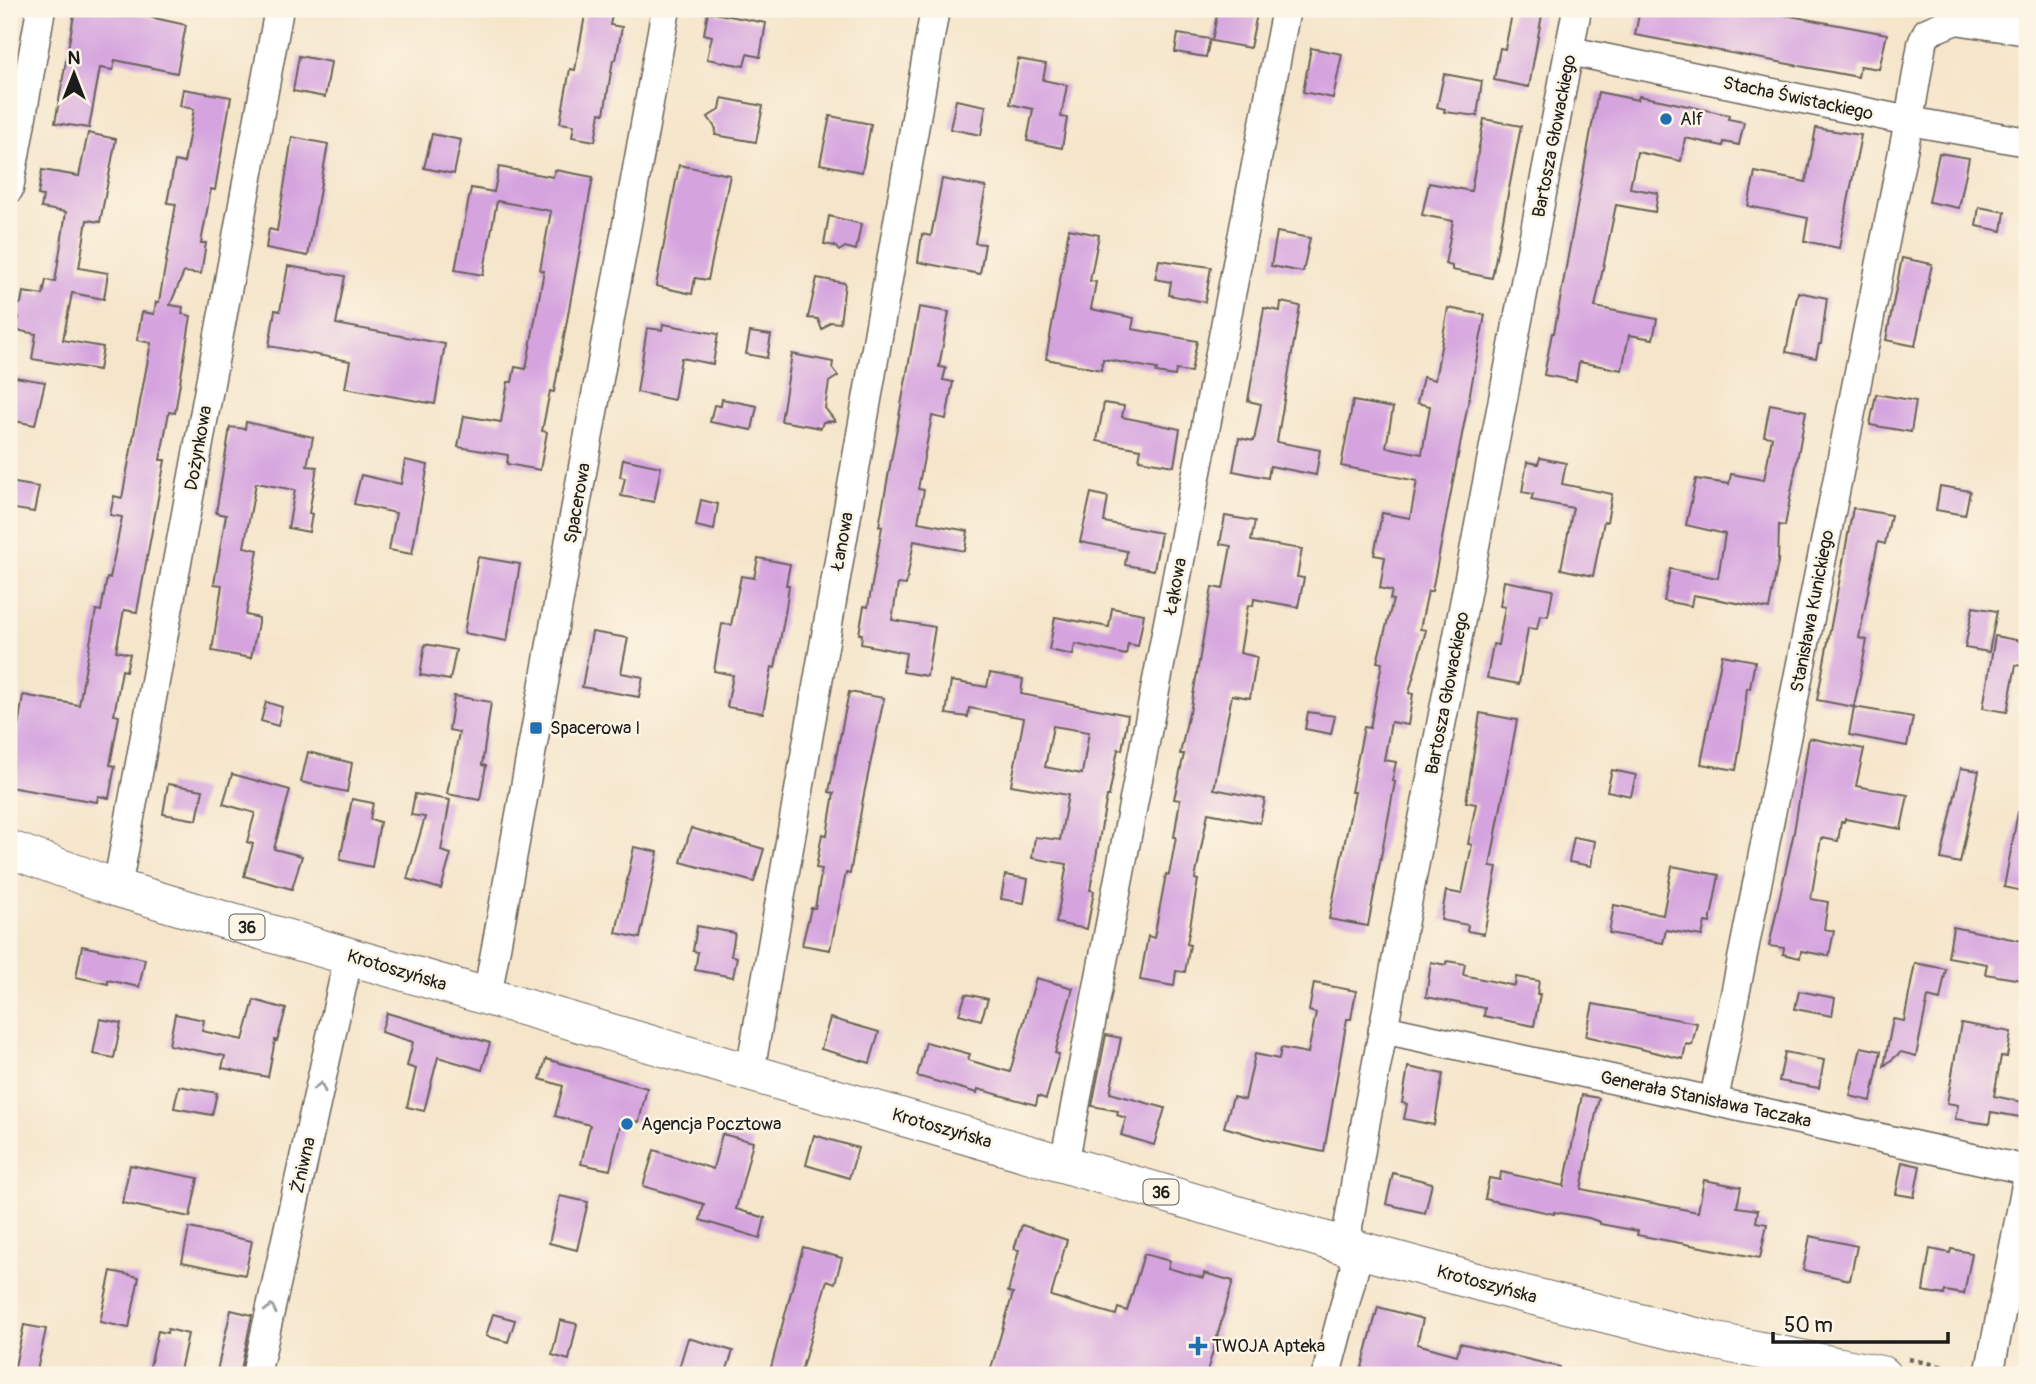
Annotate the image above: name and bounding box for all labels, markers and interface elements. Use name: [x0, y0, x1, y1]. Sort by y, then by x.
north arrow: [38, 38, 108, 108]
text: N: [68, 46, 81, 70]
street label: Bartosza Głowackiego: [1527, 52, 1582, 219]
street label: Stacha Świstackiego: [1721, 71, 1875, 126]
place label: Alf: [1680, 108, 1704, 131]
marker: Alf: [1658, 111, 1674, 127]
street label: Dożynkowa: [180, 404, 217, 492]
street label: Spacerowa: [559, 461, 596, 545]
street label: Łanowa: [826, 510, 859, 573]
street label: Stanisława Kunickiego: [1785, 528, 1840, 694]
street label: Łąkowa: [1159, 556, 1192, 617]
street label: Bartosza Głowackiego: [1420, 609, 1475, 776]
place label: Spacerowa I: [550, 717, 640, 740]
marker: Spacerowa I: [528, 720, 544, 736]
road number: 36: [230, 914, 264, 939]
street label: Krotoszyńska: [344, 944, 449, 997]
street label: Generała Stanisława Taczaka: [1598, 1066, 1814, 1133]
one-way arrow: [312, 1081, 327, 1093]
street label: Krotoszyńska: [889, 1103, 994, 1154]
place label: Agencja Pocztowa: [641, 1113, 781, 1136]
marker: Agencja Pocztowa: [619, 1116, 635, 1132]
street label: Żniwna: [286, 1135, 321, 1195]
road number: 36: [1144, 1180, 1178, 1204]
street label: Krotoszyńska: [1434, 1260, 1540, 1309]
scale bar: [1773, 1300, 1948, 1344]
one-way arrow: [263, 1303, 277, 1315]
text: 50 m: [1784, 1312, 1833, 1339]
place label: TWOJA Apteka: [1212, 1335, 1325, 1358]
marker: TWOJA Apteka: [1190, 1338, 1206, 1354]

